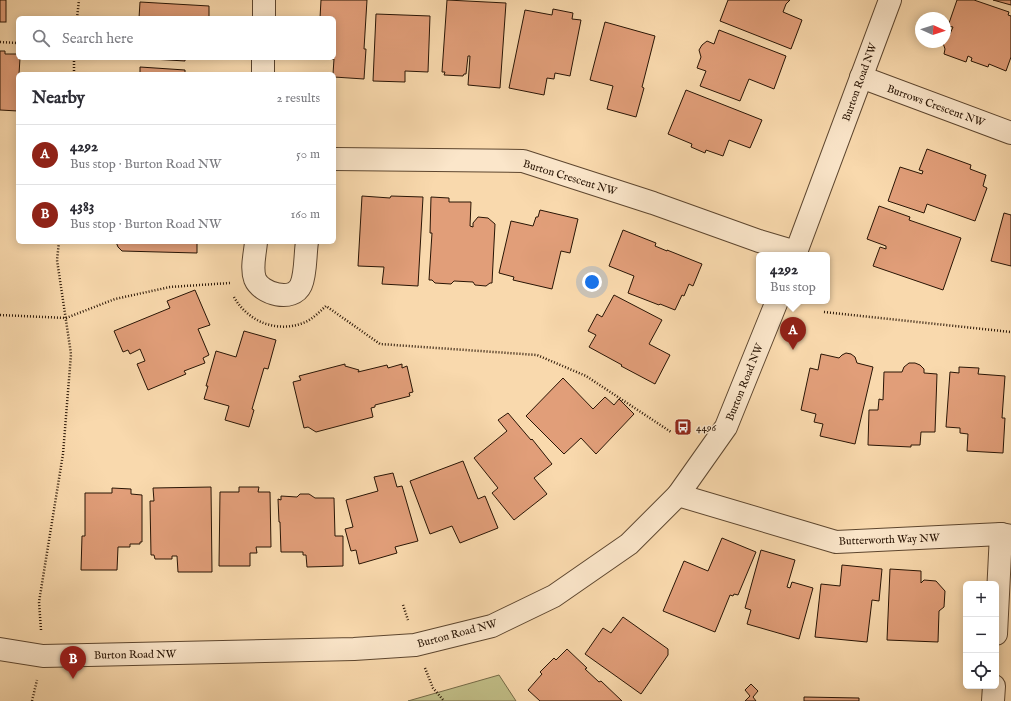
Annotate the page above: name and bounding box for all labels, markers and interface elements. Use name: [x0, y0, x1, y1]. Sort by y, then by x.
north arrow: [915, 12, 951, 48]
search box: [16, 16, 336, 60]
icon: search: [30, 27, 52, 49]
text: Search here: [62, 29, 133, 48]
street label: Burton Road NW: [839, 41, 881, 123]
street label: Burrows Crescent NW: [885, 82, 987, 130]
text: Nearby: [32, 88, 85, 109]
text: 2 results: [276, 90, 320, 107]
text: 4292: [70, 137, 98, 156]
text: A: [41, 146, 49, 163]
text: 50 m: [296, 146, 320, 163]
text: Bus stop · Burton Road NW: [70, 156, 221, 173]
street label: Burton Crescent NW: [521, 157, 619, 199]
text: 4383: [70, 197, 94, 216]
text: B: [41, 206, 49, 223]
text: 160 m: [290, 206, 320, 223]
text: Bus stop · Burton Road NW: [70, 216, 221, 233]
popup: [756, 252, 830, 304]
text: 4292: [770, 260, 798, 279]
your location: [582, 272, 602, 292]
text: Bus stop: [770, 279, 816, 296]
pin: A: [780, 317, 806, 350]
street label: Burton Road NW: [723, 341, 767, 423]
bus stop icon: 4496: [673, 417, 693, 437]
place label: 4496: [696, 421, 717, 435]
street label: Butterworth Way NW: [838, 531, 940, 549]
map controls: [963, 581, 999, 689]
button: +: [963, 581, 999, 617]
street label: Burton Road NW: [416, 616, 499, 651]
button: −: [963, 617, 999, 653]
pin: B: [60, 646, 86, 679]
street label: Burton Road NW: [94, 647, 177, 663]
button: locate: [963, 653, 999, 689]

